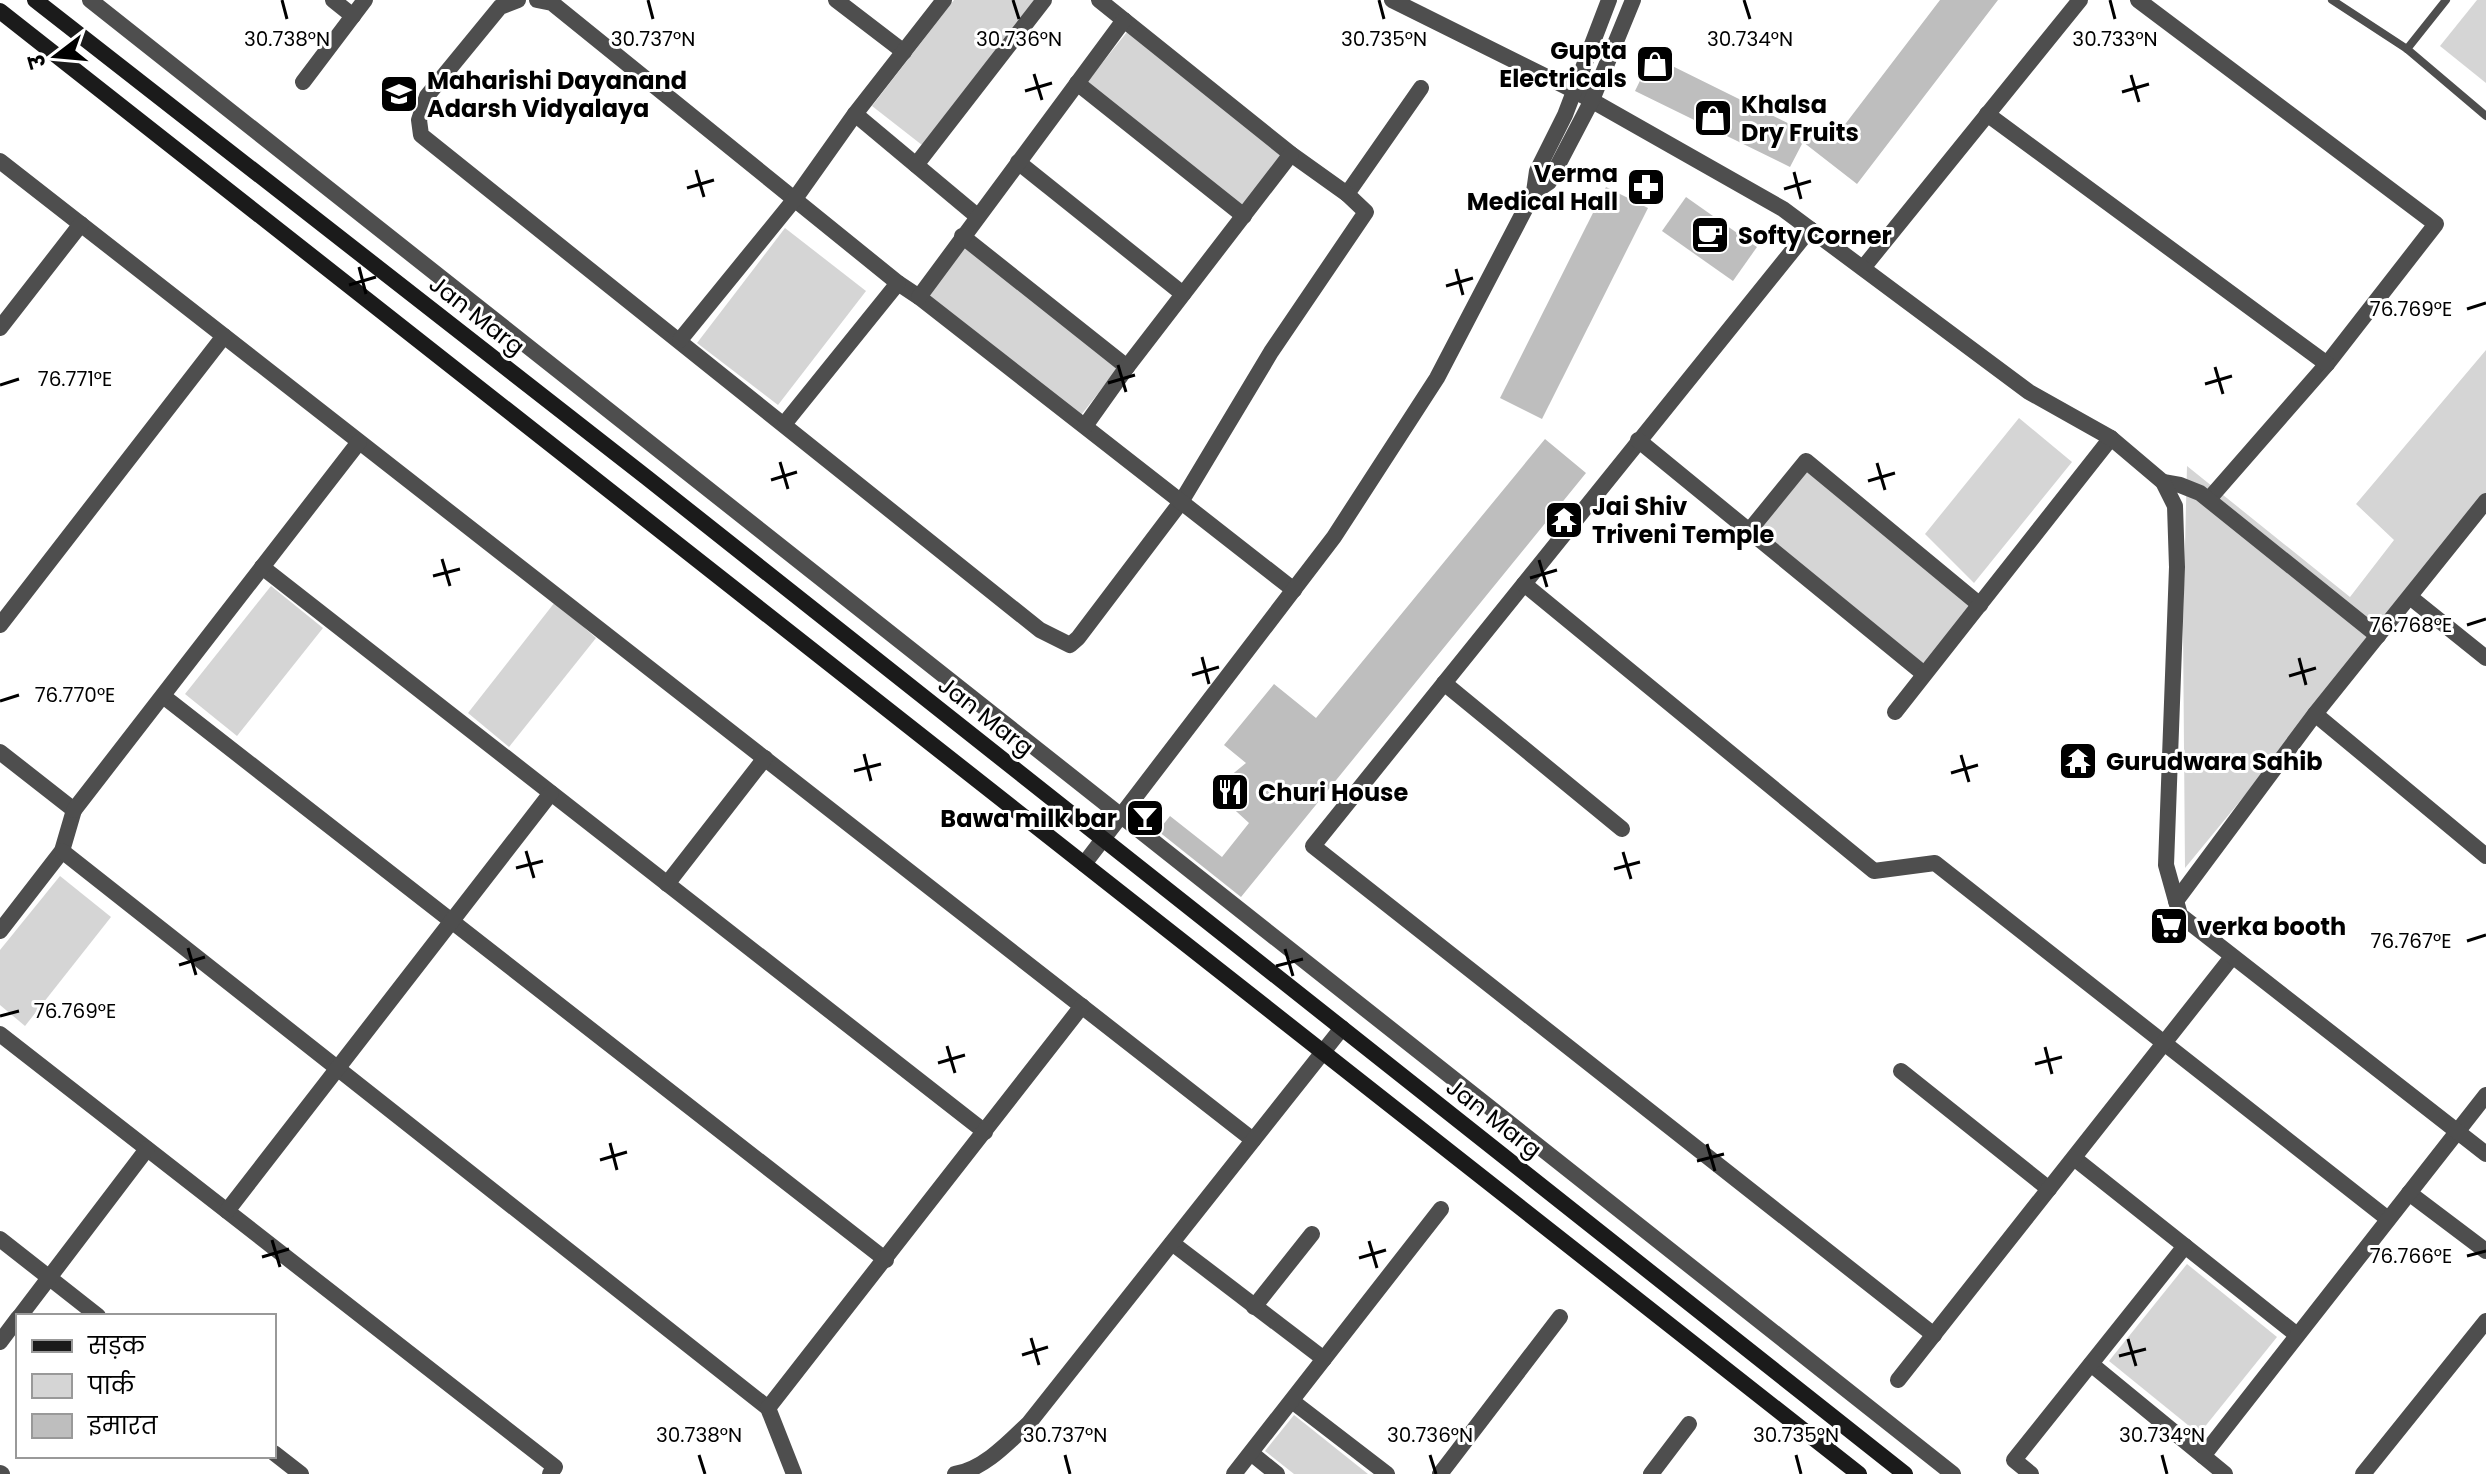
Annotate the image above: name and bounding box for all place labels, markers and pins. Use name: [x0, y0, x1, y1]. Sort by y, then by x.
place label: Gupta Electricals: [1499, 34, 1627, 95]
shop icon: Gupta Electricals: [1634, 43, 1676, 85]
place label: Maharishi Dayanand Adarsh Vidyalaya: [427, 64, 687, 125]
school or university icon: Maharishi Dayanand Adarsh Vidyalaya: [378, 73, 420, 115]
place label: Khalsa Dry Fruits: [1741, 88, 1859, 149]
shop icon: Khalsa Dry Fruits: [1692, 97, 1734, 139]
place label: Verma Medical Hall: [1467, 157, 1618, 218]
pharmacy icon: Verma Medical Hall: [1625, 166, 1667, 208]
cafe icon: Softy Corner: [1689, 214, 1731, 256]
place label: Softy Corner: [1738, 219, 1892, 252]
place label: Jai Shiv Triveni Temple: [1592, 490, 1774, 551]
temple icon: Jai Shiv Triveni Temple: [1543, 499, 1585, 541]
temple icon: Gurudwara Sahib: [2057, 740, 2099, 782]
place label: Gurudwara Sahib: [2106, 745, 2323, 778]
restaurant icon: Churi House: [1209, 771, 1251, 813]
place label: Churi House: [1258, 776, 1408, 809]
bar icon: Bawa milk bar: [1124, 797, 1166, 839]
place label: Bawa milk bar: [940, 802, 1117, 835]
supermarket icon: verka booth: [2148, 905, 2190, 947]
place label: verka booth: [2197, 910, 2346, 943]

